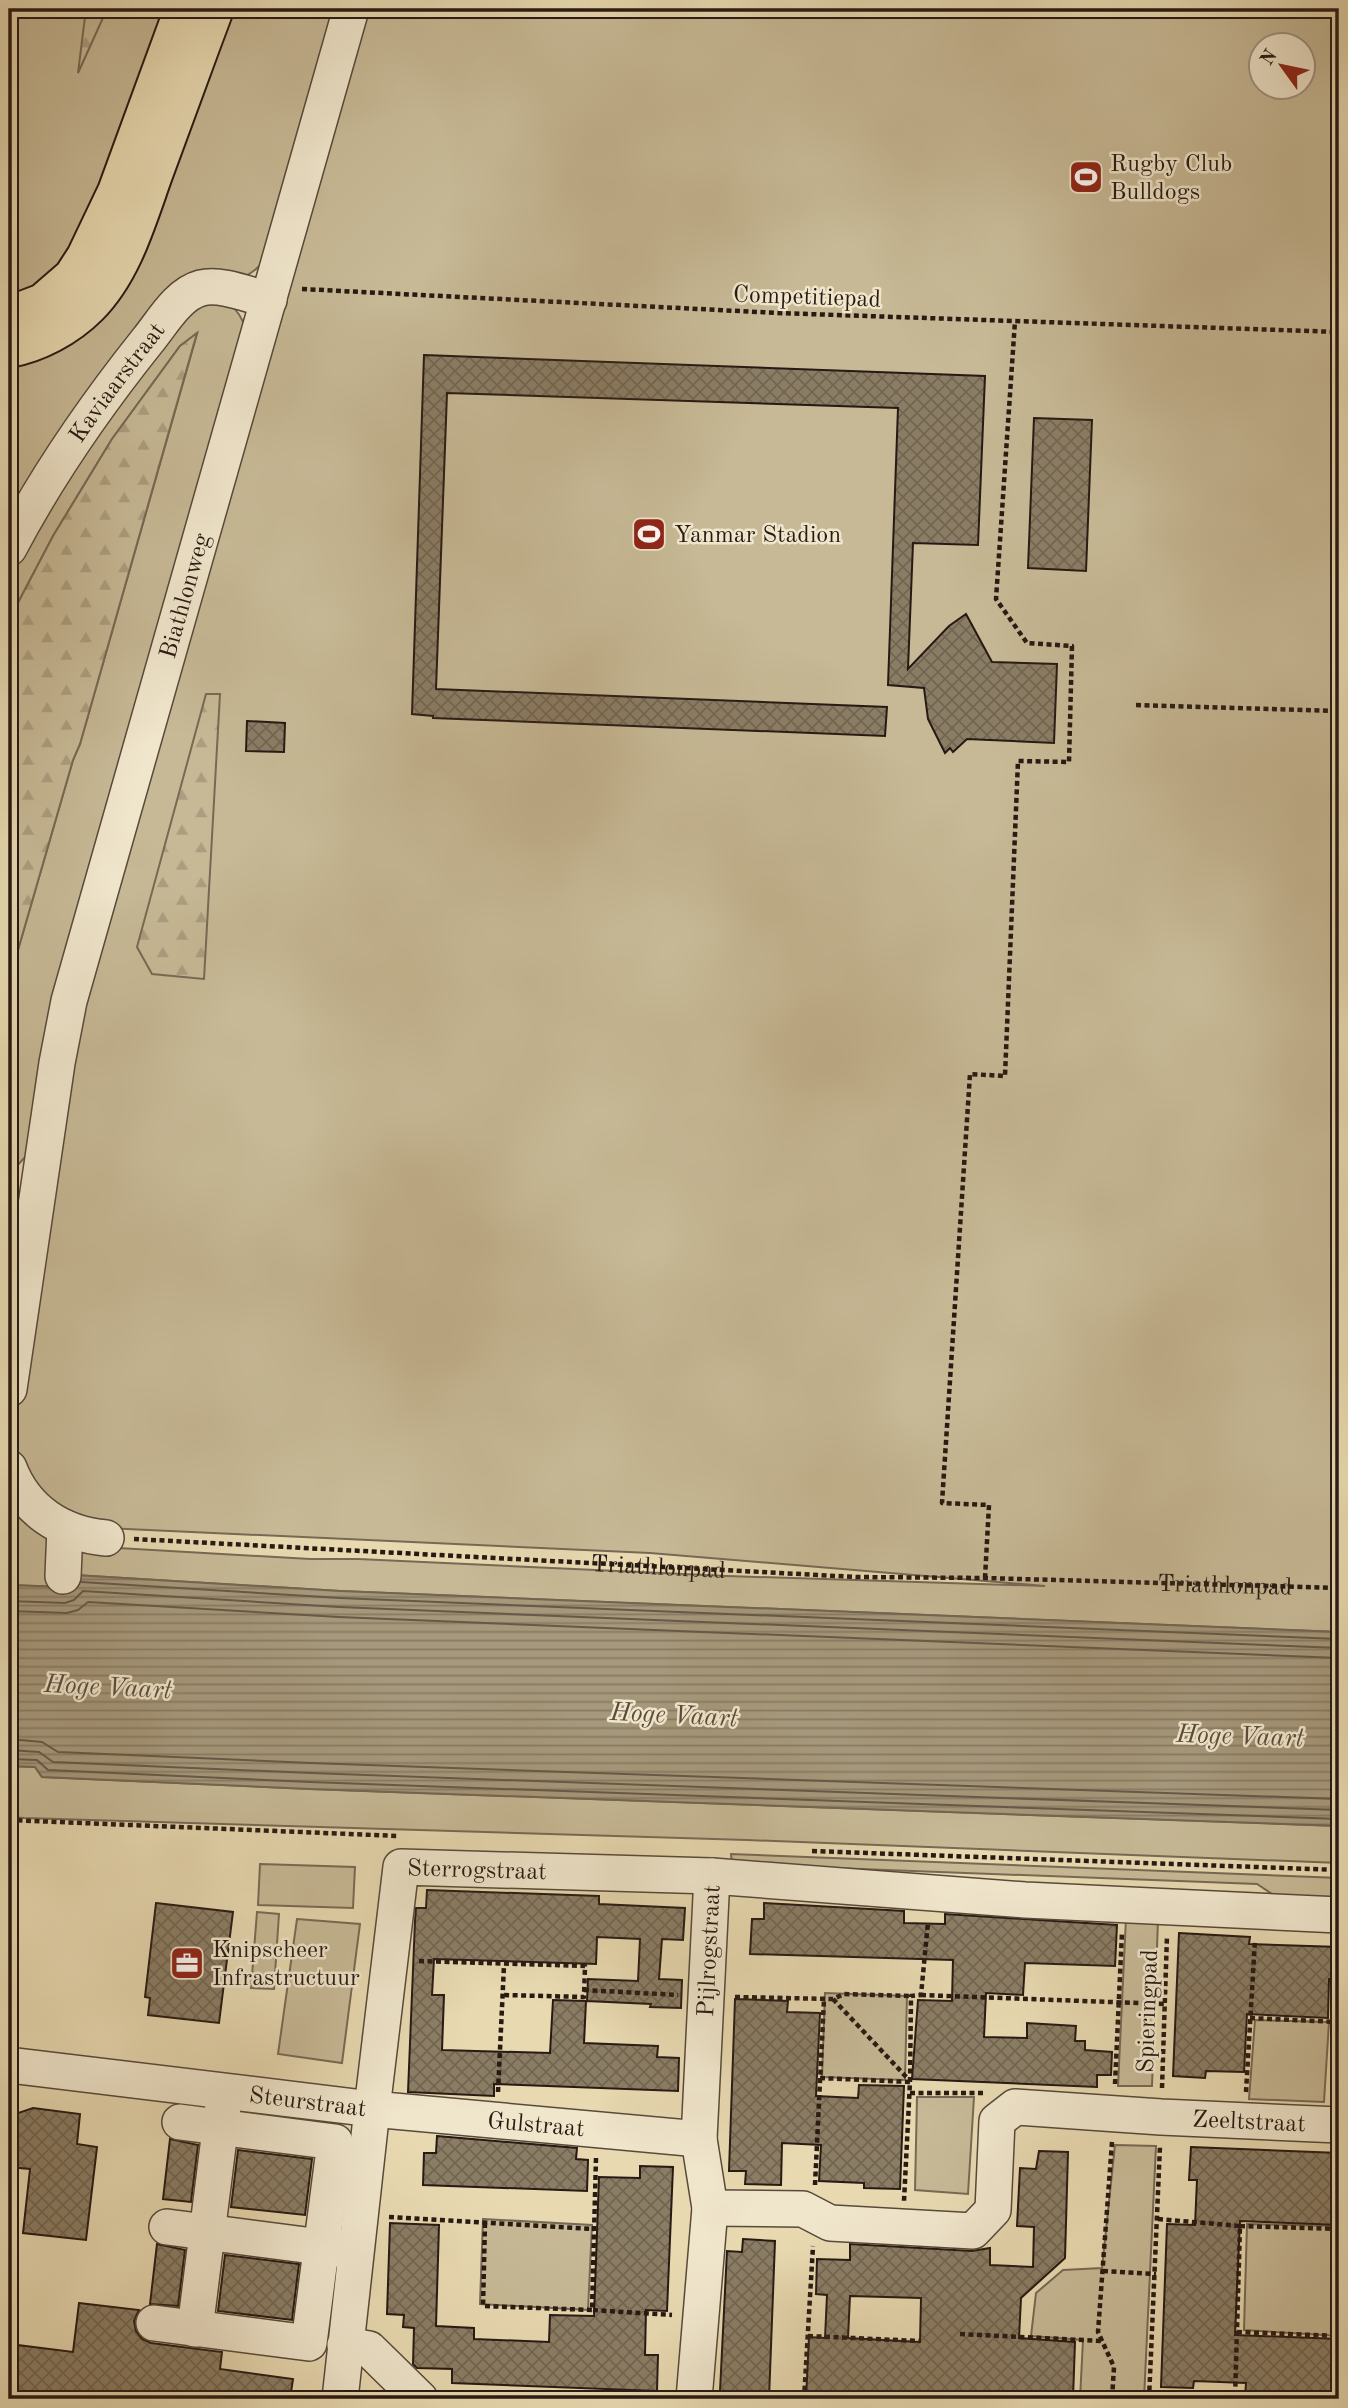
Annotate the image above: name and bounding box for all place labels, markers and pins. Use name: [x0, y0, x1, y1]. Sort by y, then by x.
place label: Rugby Club Bulldogs: [1110, 153, 1232, 205]
sports icon: Rugby Club Bulldogs: [1067, 158, 1105, 196]
sports icon: Yanmar Stadion: [630, 515, 668, 553]
place label: Yanmar Stadion: [674, 524, 841, 548]
place label: Knipscheer Infrastructuur: [212, 1939, 360, 1991]
office icon: Knipscheer Infrastructuur: [168, 1944, 206, 1982]

